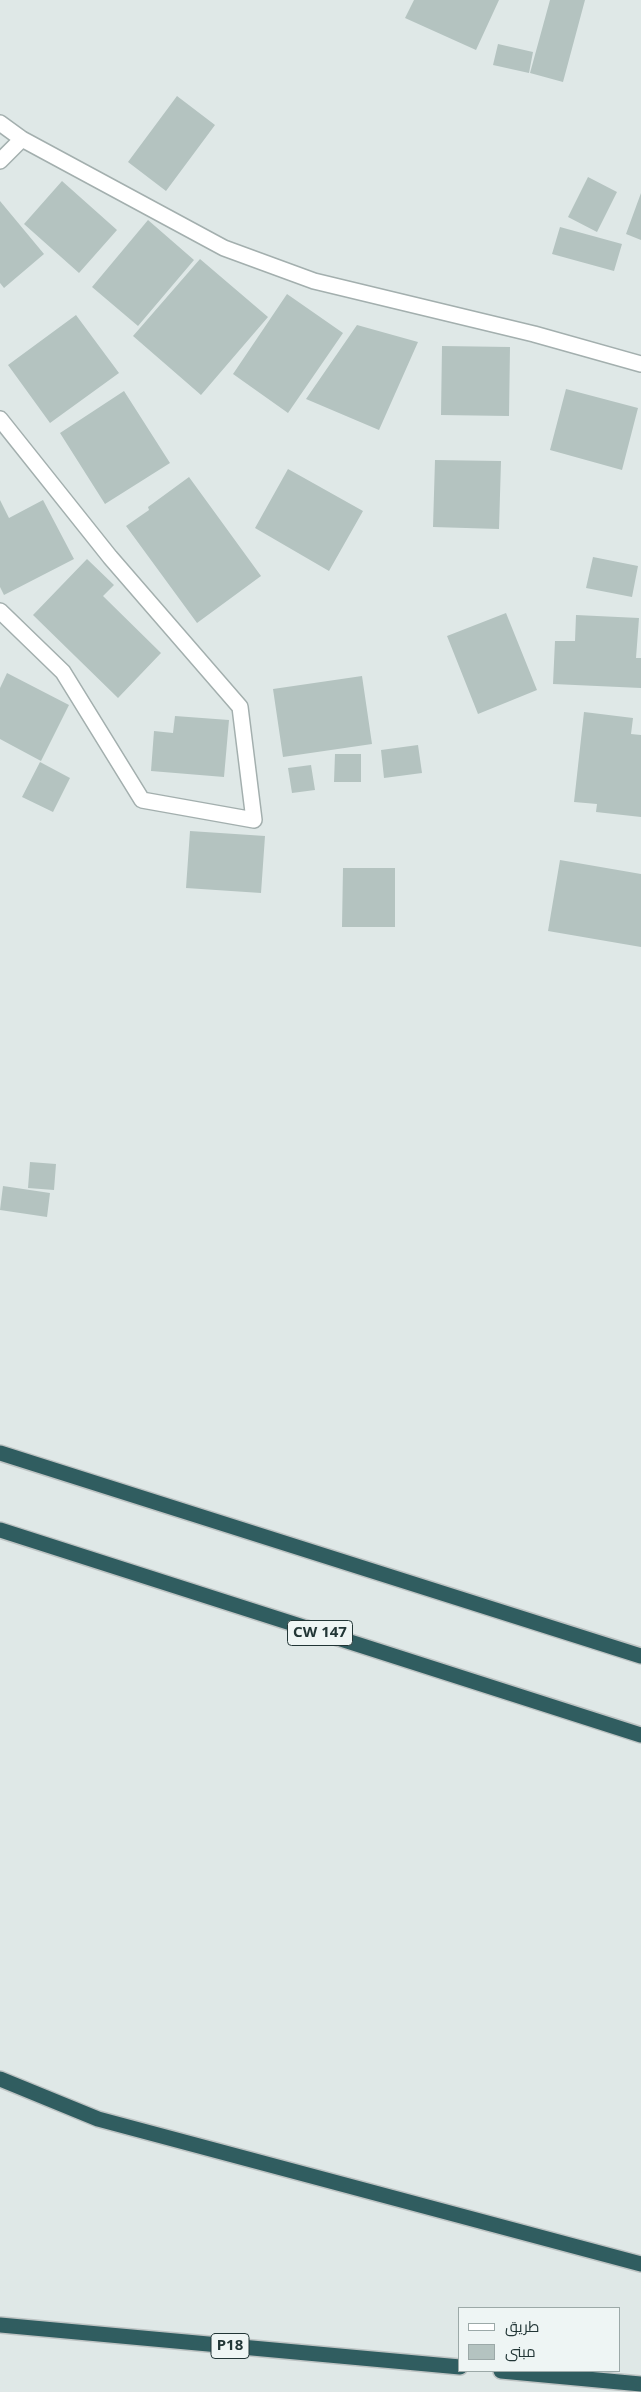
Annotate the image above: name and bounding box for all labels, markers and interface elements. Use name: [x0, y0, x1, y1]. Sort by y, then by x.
road number: CW 147: [288, 1620, 352, 1646]
legend: [458, 2307, 621, 2372]
text: طريق: [505, 2316, 539, 2336]
road number: P18: [211, 2334, 249, 2358]
text: مبنى: [505, 2341, 536, 2361]

